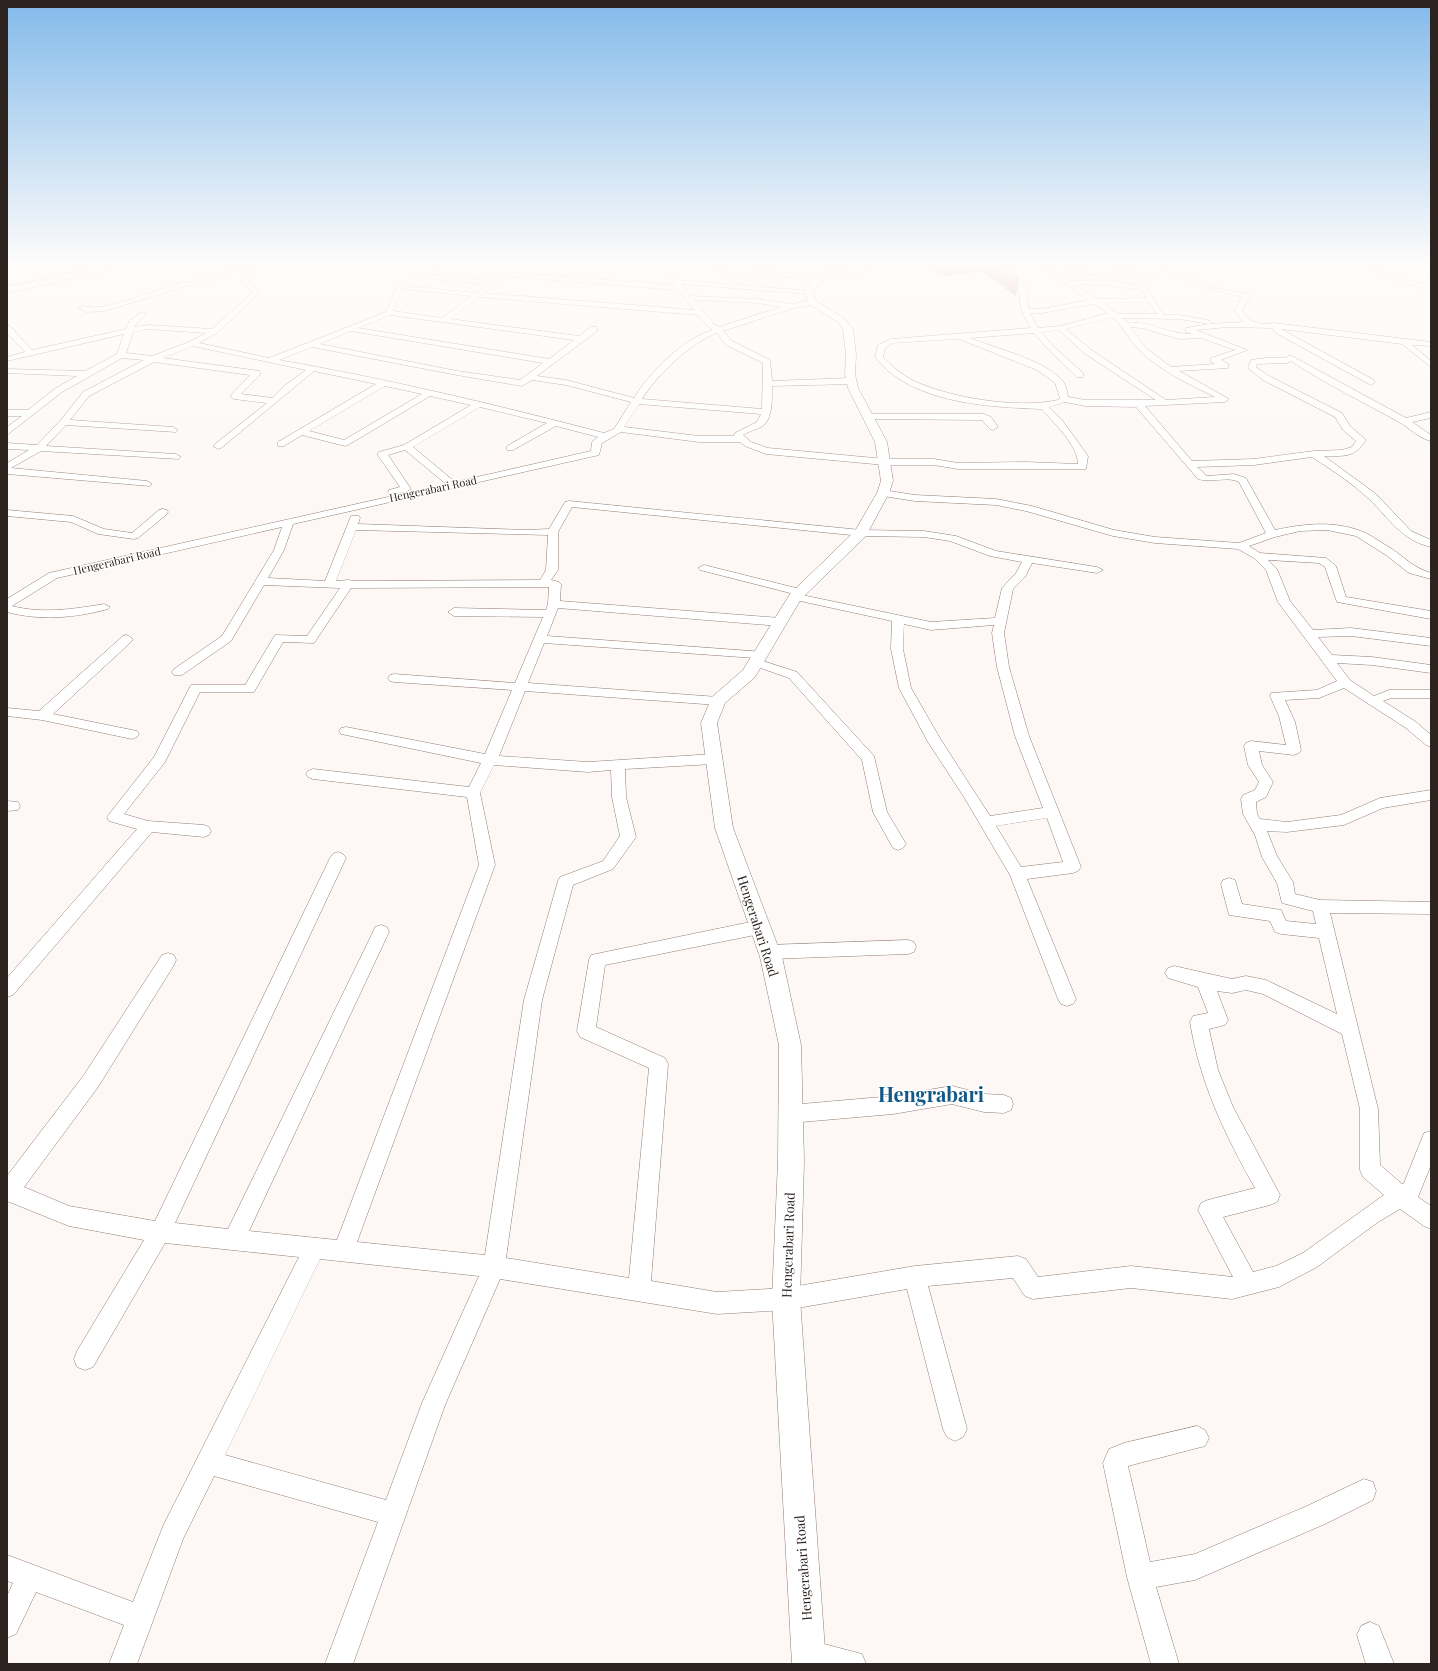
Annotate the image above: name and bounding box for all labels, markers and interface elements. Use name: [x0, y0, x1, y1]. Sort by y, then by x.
street label: Hengerabari Road: [388, 472, 479, 505]
street label: Hengerabari Road: [72, 543, 163, 578]
street label: Hengerabari Road: [734, 873, 783, 979]
district label: Hengrabari: [878, 1080, 984, 1107]
street label: Hengerabari Road: [777, 1191, 798, 1298]
street label: Hengerabari Road: [790, 1514, 815, 1621]

